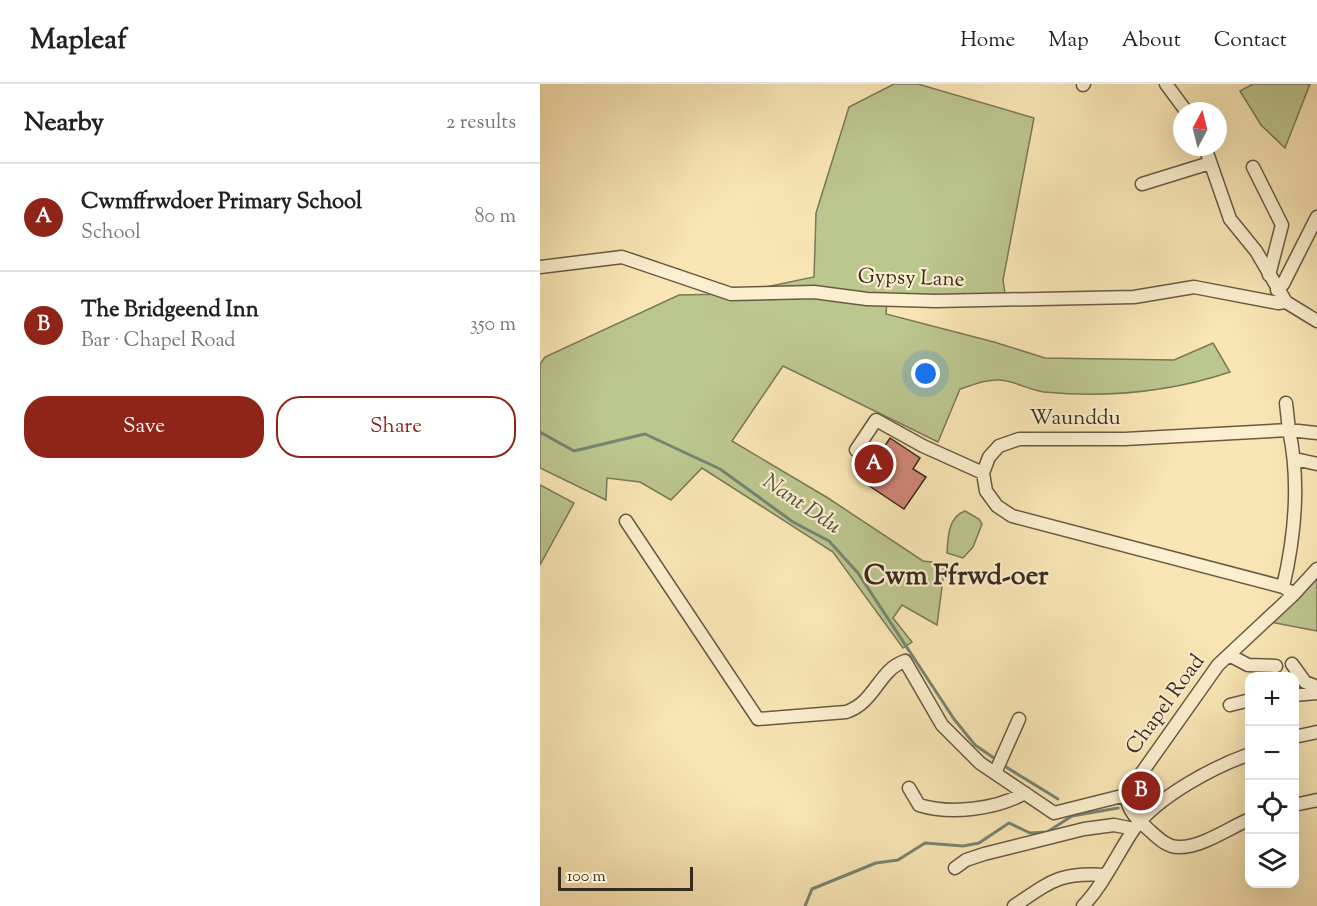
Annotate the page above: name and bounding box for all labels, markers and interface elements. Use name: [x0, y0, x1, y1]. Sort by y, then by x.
text: Mapleaf: [30, 21, 127, 61]
text: Home: [960, 26, 1015, 56]
text: Map: [1048, 26, 1089, 56]
text: About: [1122, 26, 1181, 56]
text: Contact: [1214, 26, 1287, 56]
north arrow: [1173, 102, 1227, 156]
text: Nearby: [24, 105, 104, 142]
text: 2 results: [446, 109, 516, 138]
text: Cwmffrwdoer Primary School: [81, 187, 362, 219]
text: A: [35, 203, 52, 232]
text: 80 m: [475, 203, 516, 232]
text: School: [81, 219, 141, 248]
street label: Gypsy Lane: [857, 262, 965, 296]
text: The Bridgeend Inn: [81, 295, 259, 327]
text: B: [37, 311, 50, 340]
text: 350 m: [470, 311, 516, 340]
text: Bar · Chapel Road: [81, 327, 236, 356]
your location: [911, 359, 940, 388]
button: Save: [24, 396, 264, 458]
button: Share: [276, 396, 516, 458]
street label: Waunddu: [1029, 404, 1121, 434]
pin: A: [854, 442, 894, 487]
water label: Nant Ddu: [755, 467, 847, 543]
district label: Cwm Ffrwd-oer: [864, 558, 1049, 597]
street label: Chapel Road: [1119, 648, 1213, 761]
map controls: [1245, 672, 1299, 888]
button: +: [1245, 672, 1299, 726]
button: −: [1245, 726, 1299, 780]
pin: B: [1122, 768, 1160, 814]
button: locate: [1245, 780, 1299, 834]
button: layers: [1245, 834, 1299, 888]
scale bar: [558, 864, 693, 892]
text: 100 m: [567, 866, 606, 889]

